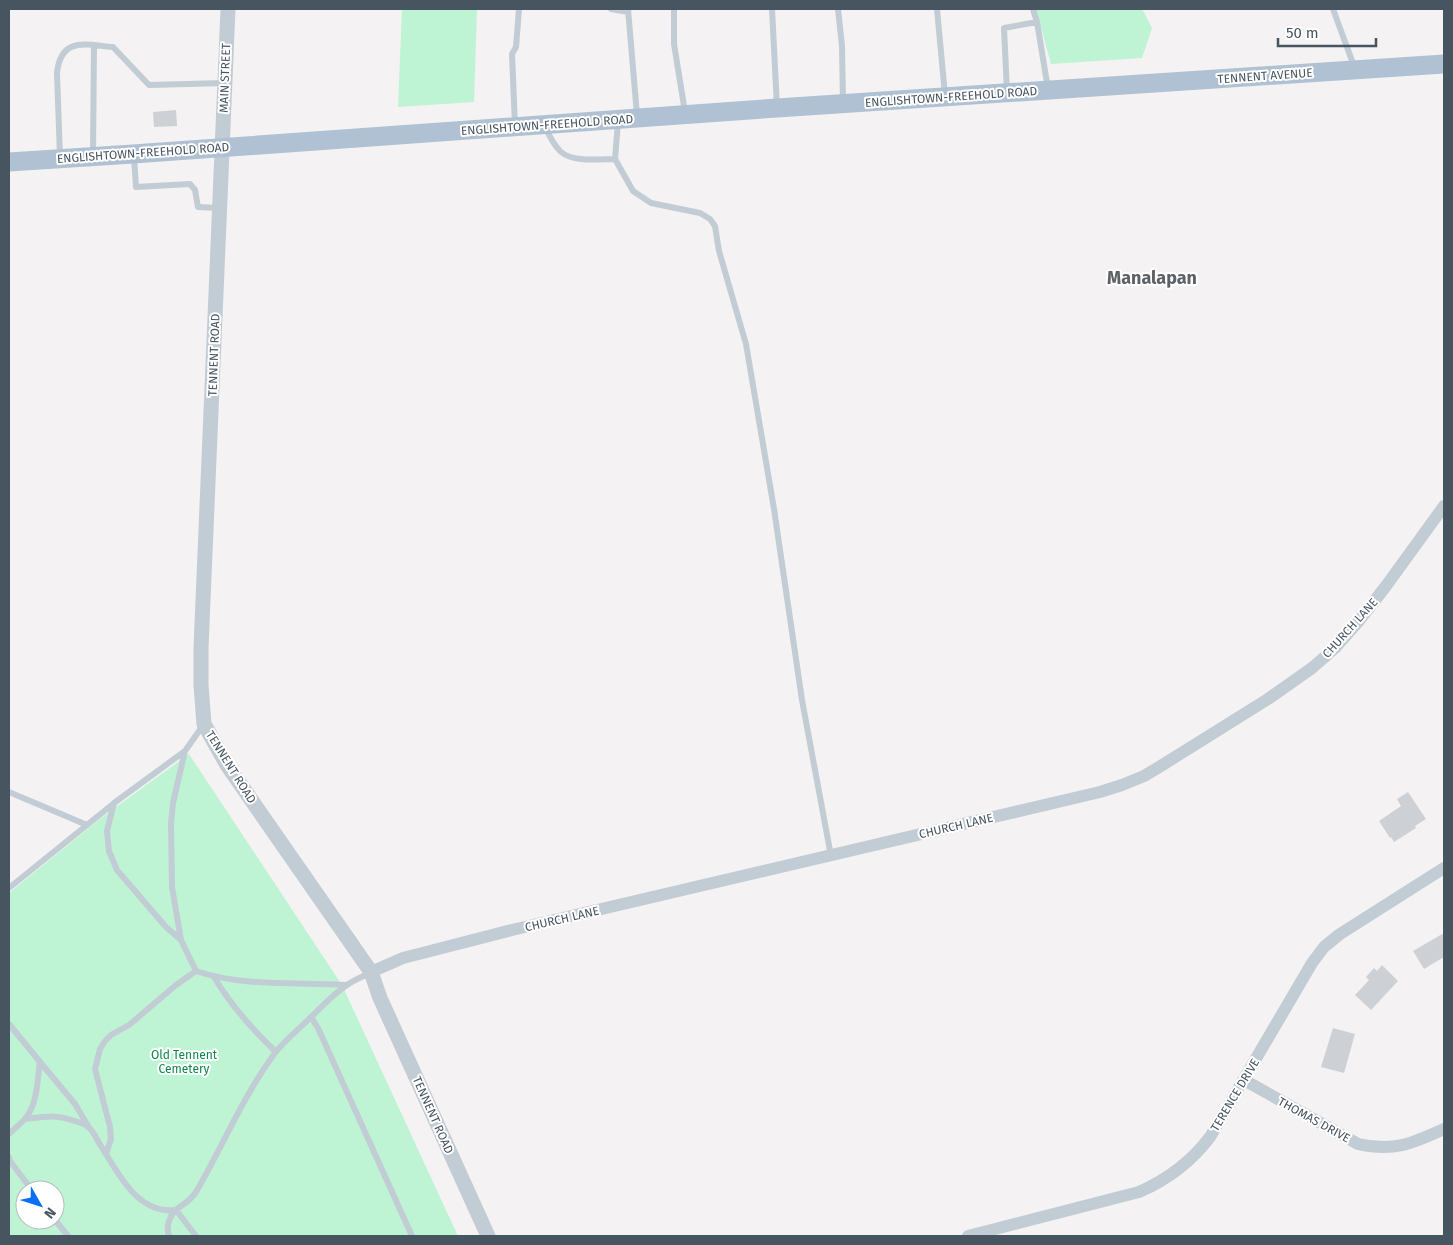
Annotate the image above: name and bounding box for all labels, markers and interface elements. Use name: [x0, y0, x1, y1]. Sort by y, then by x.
scale bar: [1278, 15, 1376, 47]
text: 50 m: [1286, 24, 1319, 42]
street label: MAIN STREET: [217, 42, 233, 113]
street label: TENNENT AVENUE: [1217, 66, 1313, 86]
street label: ENGLISHTOWN-FREEHOLD ROAD: [864, 84, 1038, 110]
street label: ENGLISHTOWN-FREEHOLD ROAD: [460, 112, 634, 138]
street label: ENGLISHTOWN-FREEHOLD ROAD: [56, 140, 230, 166]
district label: Manalapan: [1107, 267, 1197, 289]
street label: TENNENT ROAD: [206, 313, 222, 397]
street label: CHURCH LANE: [1320, 595, 1380, 661]
street label: TENNENT ROAD: [203, 728, 259, 806]
street label: CHURCH LANE: [918, 811, 994, 841]
street label: CHURCH LANE: [524, 904, 600, 934]
park label: Old Tennent Cemetery: [151, 1048, 218, 1076]
street label: TERENCE DRIVE: [1208, 1056, 1262, 1134]
street label: TENNENT ROAD: [410, 1074, 456, 1156]
street label: THOMAS DRIVE: [1276, 1094, 1352, 1146]
north arrow: [15, 1180, 65, 1230]
text: N: [40, 1204, 59, 1222]

